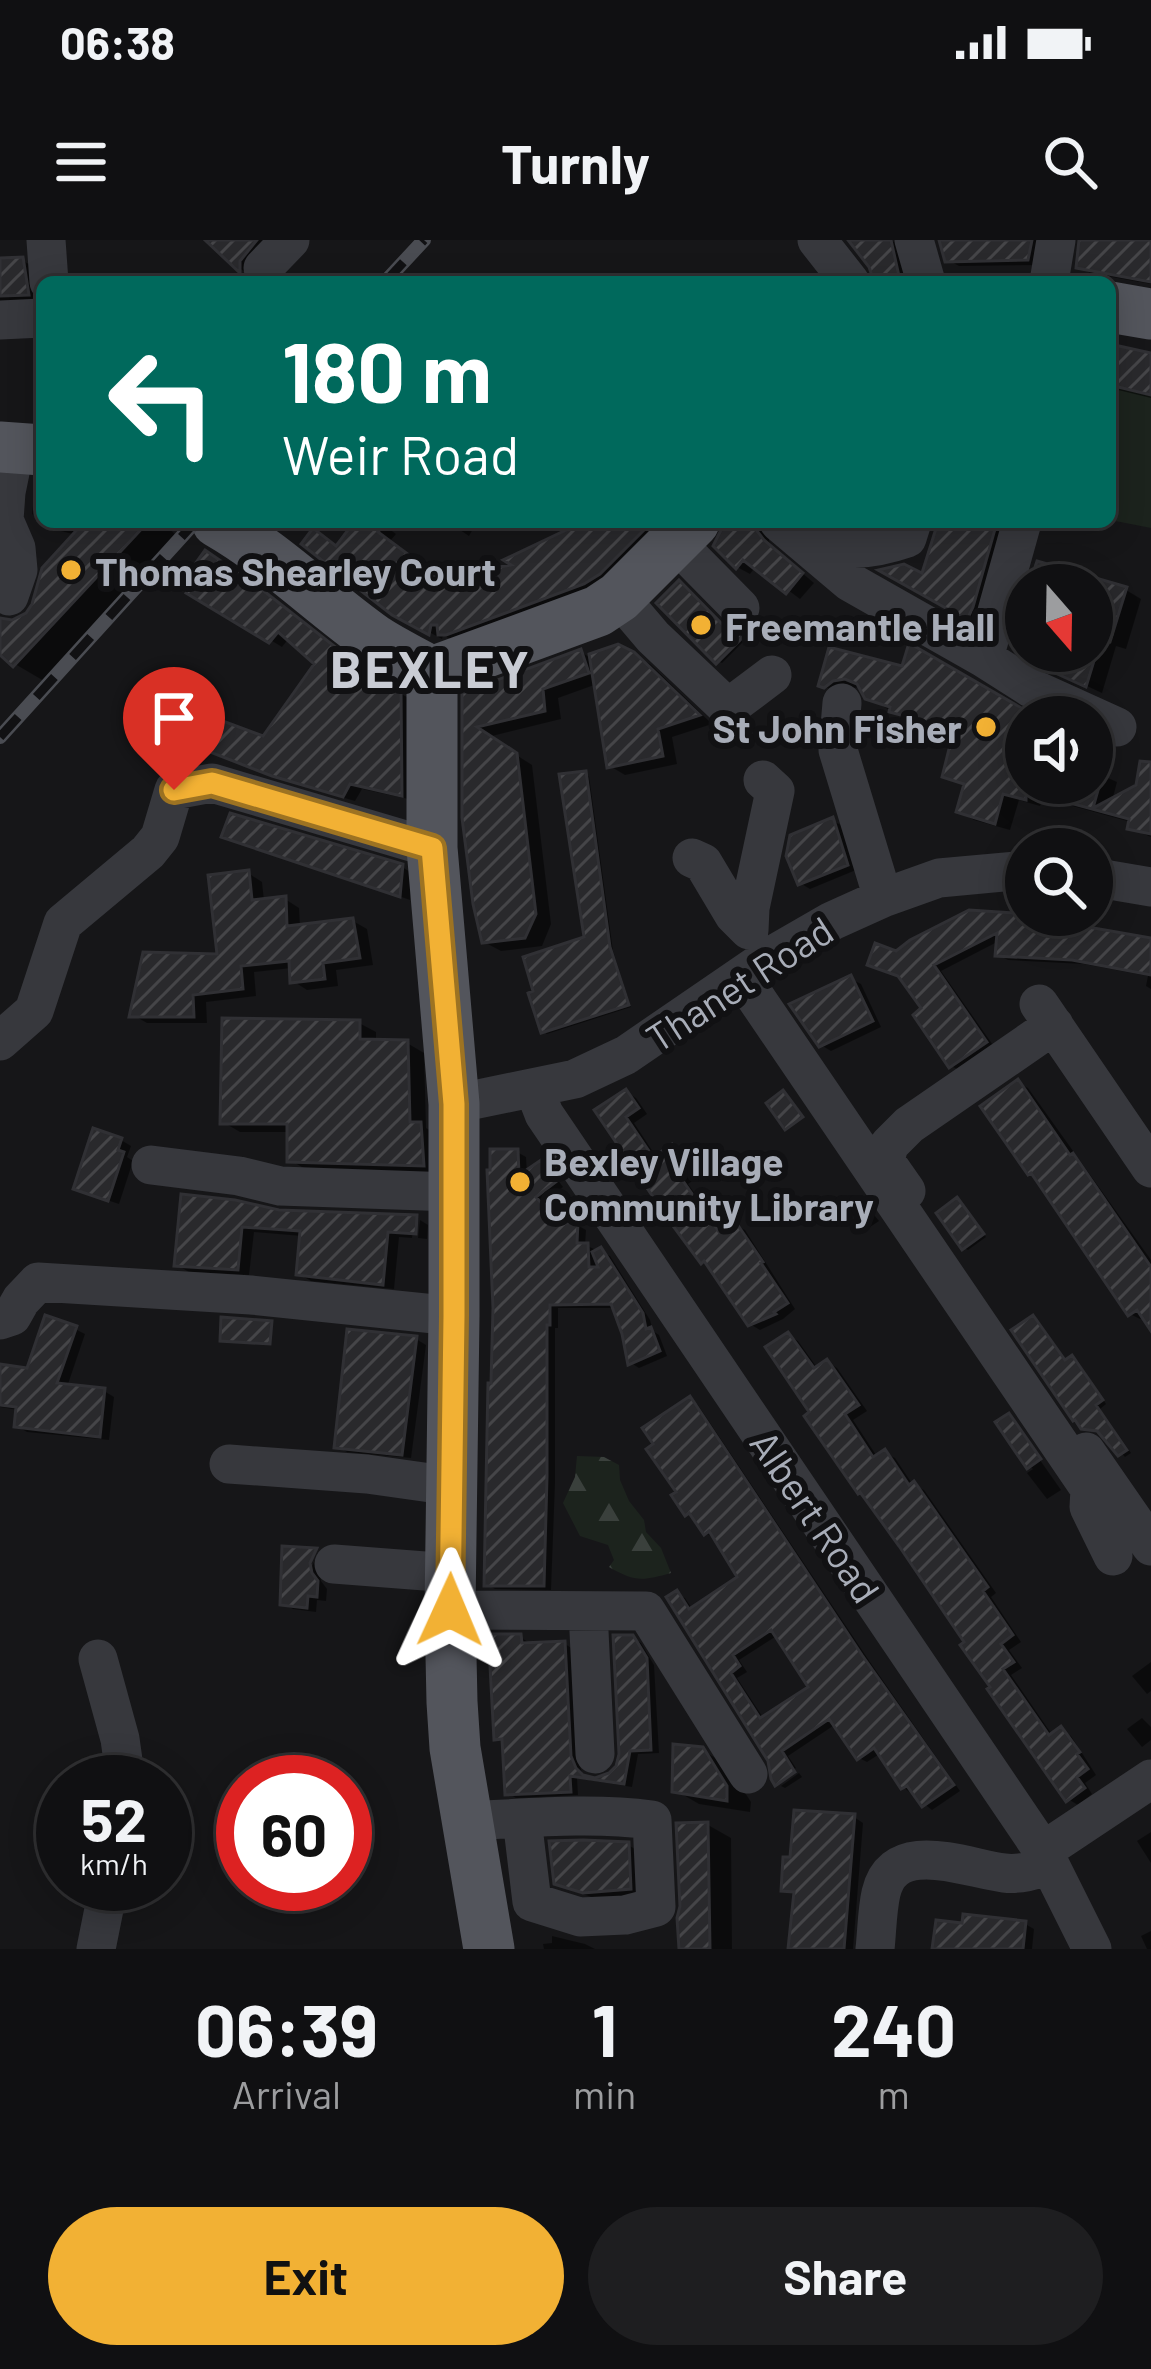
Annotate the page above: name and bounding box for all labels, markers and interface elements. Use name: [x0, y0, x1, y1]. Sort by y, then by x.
text: 06:38: [60, 15, 175, 69]
icon: menu: [48, 129, 114, 195]
icon: search: [1037, 129, 1103, 195]
text: Turnly: [501, 130, 650, 195]
text: 180 m: [282, 319, 492, 420]
icon: left: [84, 324, 240, 480]
text: Weir Road: [282, 421, 519, 486]
place label: Thomas Shearley Court: [95, 547, 496, 594]
marker: Thomas Shearley Court: [58, 557, 84, 583]
north arrow: [1005, 564, 1113, 672]
map controls: [1005, 564, 1113, 936]
place label: Freemantle Hall: [725, 602, 995, 649]
marker: Freemantle Hall: [688, 612, 714, 638]
district label: BEXLEY: [330, 637, 532, 698]
pin: [123, 667, 225, 790]
icon: arrive: [141, 685, 207, 751]
button: sound: [1005, 696, 1113, 804]
place label: St John Fisher: [712, 704, 962, 751]
marker: St John Fisher: [973, 714, 999, 740]
button: search: [1005, 828, 1113, 936]
street label: Thanet Road: [637, 905, 841, 1061]
place label: Bexley Village Community Library: [544, 1137, 874, 1229]
marker: Bexley Village Community Library: [507, 1169, 533, 1195]
street label: Albert Road: [741, 1421, 891, 1611]
position arrow: [387, 1547, 513, 1673]
speed limit sign: 60: [216, 1755, 372, 1911]
text: 52: [81, 1782, 147, 1854]
text: km/h: [80, 1845, 148, 1881]
text: 06:39: [195, 1985, 378, 2071]
text: 1: [592, 1985, 617, 2071]
text: 240: [831, 1985, 956, 2071]
text: Arrival: [232, 2070, 341, 2117]
text: min: [573, 2070, 636, 2117]
text: m: [877, 2070, 910, 2117]
button: Exit: [48, 2207, 564, 2345]
button: Share: [588, 2207, 1103, 2345]

